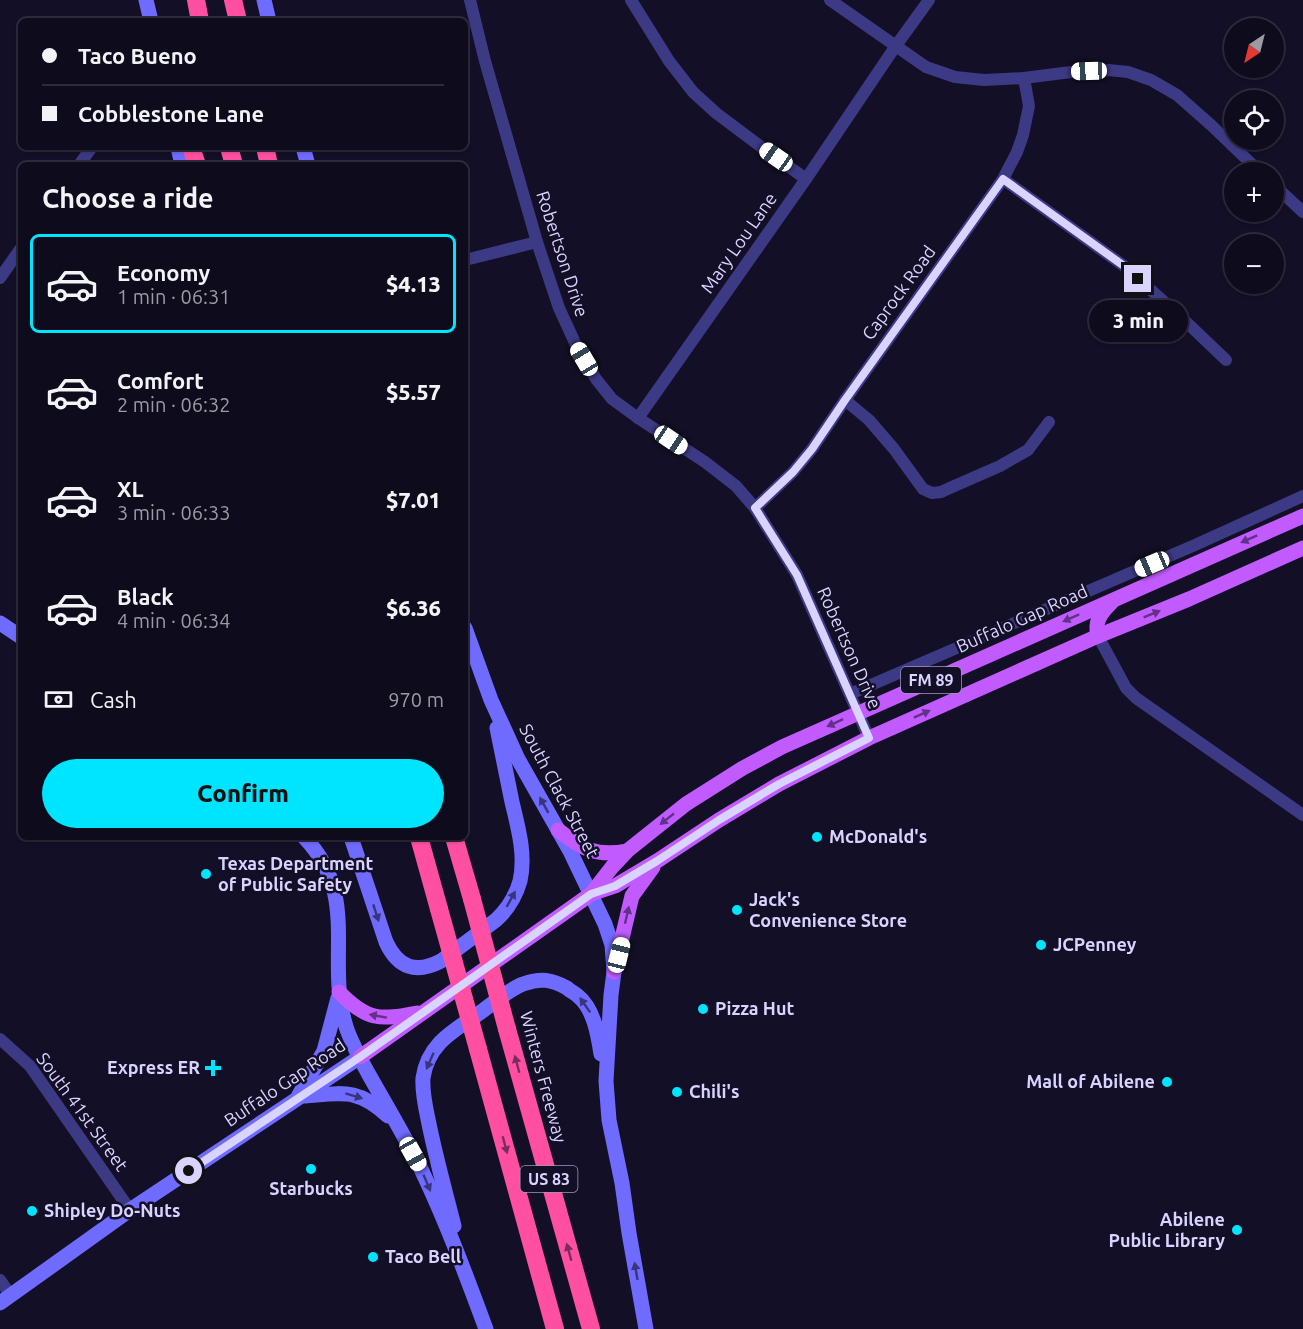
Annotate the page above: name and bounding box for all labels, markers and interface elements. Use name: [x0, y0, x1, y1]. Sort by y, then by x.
north arrow: [1224, 18, 1284, 78]
map controls: [1224, 18, 1284, 294]
text: Taco Bueno: [78, 43, 197, 68]
car: [1071, 61, 1107, 81]
button: locate: [1224, 90, 1284, 150]
text: Cobblestone Lane: [78, 101, 264, 126]
car: [756, 139, 796, 175]
button: +: [1224, 162, 1284, 222]
text: Choose a ride: [42, 183, 214, 213]
street label: Robertson Drive: [533, 188, 593, 319]
street label: Mary Lou Lane: [696, 189, 780, 296]
button: −: [1224, 234, 1284, 294]
street label: Caprock Road: [857, 242, 939, 343]
icon: car: [45, 257, 99, 311]
text: Economy: [117, 260, 210, 285]
route end: [1124, 265, 1151, 292]
text: $4.13: [386, 271, 441, 296]
text: 1 min · 06:31: [117, 285, 231, 308]
callout: 3 min: [1088, 300, 1188, 342]
text: 3 min: [1113, 309, 1164, 332]
car: [567, 339, 601, 379]
icon: car: [45, 365, 99, 419]
text: Comfort: [117, 368, 204, 393]
text: $5.57: [386, 379, 441, 404]
text: 2 min · 06:32: [117, 393, 231, 416]
car: [651, 422, 691, 458]
icon: car: [45, 473, 99, 527]
text: XL: [117, 476, 144, 501]
text: $7.01: [386, 487, 441, 512]
text: 3 min · 06:33: [117, 501, 231, 524]
one-way arrow: [1241, 535, 1258, 544]
car: [1132, 549, 1172, 579]
street label: Buffalo Gap Road: [953, 580, 1090, 656]
icon: car: [45, 581, 99, 635]
text: Black: [117, 584, 174, 609]
street label: Robertson Drive: [814, 584, 886, 712]
text: $6.36: [386, 595, 441, 620]
text: 4 min · 06:34: [117, 609, 231, 632]
one-way arrow: [1143, 609, 1161, 618]
one-way arrow: [1062, 613, 1080, 623]
road number: FM 89: [901, 667, 961, 693]
icon: cash: [42, 683, 75, 716]
text: Cash: [90, 687, 137, 712]
text: 970 m: [388, 688, 444, 711]
one-way arrow: [914, 710, 931, 719]
one-way arrow: [827, 718, 844, 727]
street label: South Clack Street: [516, 720, 604, 861]
button: Confirm: [42, 759, 444, 828]
one-way arrow: [539, 796, 549, 813]
one-way arrow: [659, 813, 674, 825]
place label: McDonald's: [829, 826, 927, 846]
marker: McDonald's: [810, 830, 824, 844]
place label: Texas Department of Public Safety: [218, 853, 374, 894]
marker: Texas Department of Public Safety: [199, 867, 213, 881]
place label: Jack's Convenience Store: [749, 889, 907, 930]
one-way arrow: [506, 890, 516, 907]
marker: Jack's Convenience Store: [730, 903, 744, 917]
one-way arrow: [372, 904, 381, 922]
one-way arrow: [623, 905, 633, 924]
place label: JCPenney: [1053, 934, 1137, 954]
car: [606, 935, 632, 975]
marker: JCPenney: [1034, 938, 1048, 952]
one-way arrow: [579, 998, 591, 1014]
place label: Pizza Hut: [715, 998, 794, 1018]
marker: Pizza Hut: [696, 1002, 710, 1016]
street label: Winters Freeway: [517, 1009, 571, 1145]
one-way arrow: [368, 1011, 387, 1020]
street label: Buffalo Gap Road: [220, 1034, 349, 1130]
street label: South 41st Street: [33, 1048, 132, 1174]
one-way arrow: [424, 1052, 434, 1070]
one-way arrow: [512, 1055, 522, 1074]
place label: Express ER: [107, 1057, 200, 1077]
marker: Express ER: [204, 1059, 222, 1077]
place label: Mall of Abilene: [1026, 1071, 1155, 1091]
marker: Mall of Abilene: [1160, 1075, 1174, 1089]
place label: Chili's: [689, 1081, 739, 1101]
marker: Chili's: [670, 1085, 684, 1099]
one-way arrow: [345, 1092, 363, 1101]
car: [396, 1134, 430, 1174]
one-way arrow: [500, 1136, 510, 1155]
route start: [175, 1157, 202, 1184]
marker: Starbucks: [304, 1162, 318, 1176]
road number: US 83: [520, 1166, 578, 1192]
one-way arrow: [422, 1174, 432, 1192]
place label: Starbucks: [269, 1178, 353, 1198]
place label: Shipley Do-Nuts: [44, 1200, 180, 1220]
marker: Shipley Do-Nuts: [25, 1204, 39, 1218]
place label: Abilene Public Library: [1109, 1209, 1225, 1250]
marker: Abilene Public Library: [1230, 1223, 1244, 1237]
one-way arrow: [564, 1243, 574, 1261]
place label: Taco Bell: [385, 1246, 462, 1266]
marker: Taco Bell: [366, 1250, 380, 1264]
one-way arrow: [631, 1262, 640, 1281]

